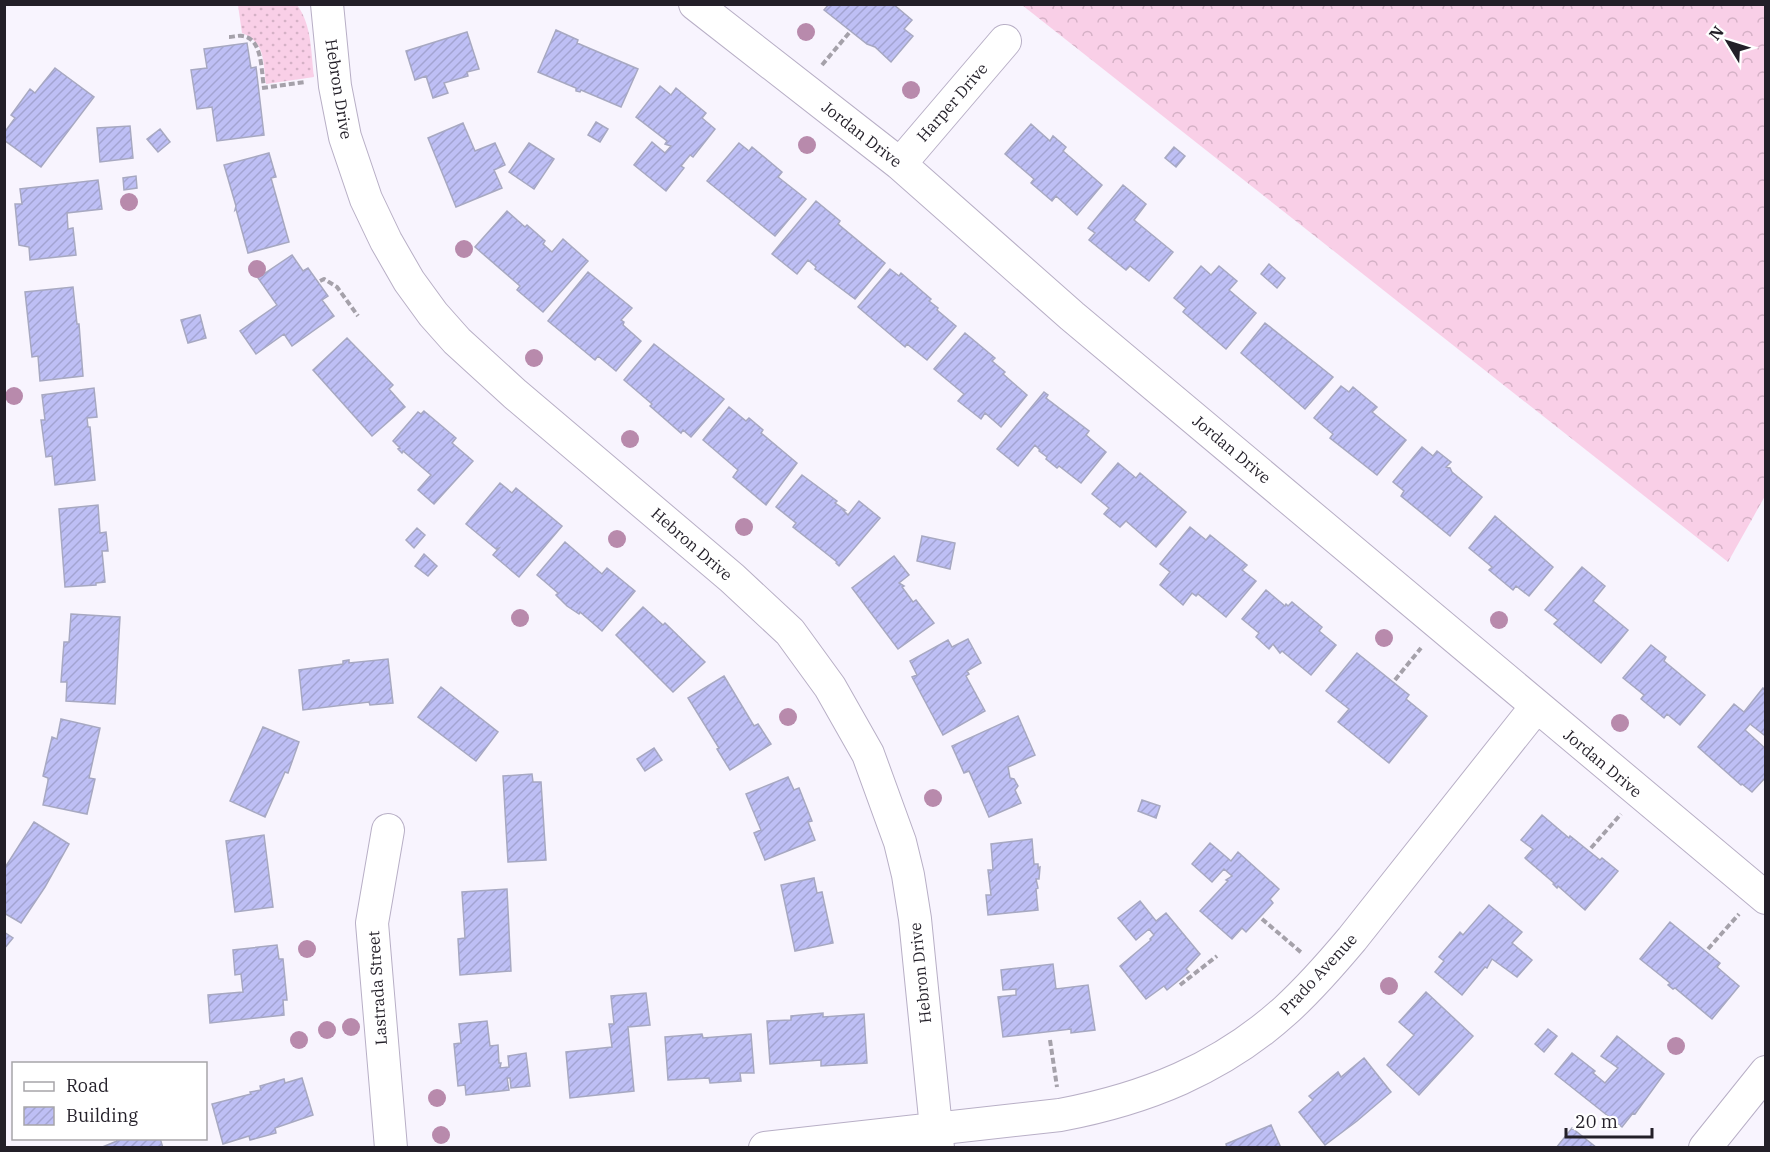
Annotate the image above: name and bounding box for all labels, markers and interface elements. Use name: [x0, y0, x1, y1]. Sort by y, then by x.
north arrow: [1698, 12, 1758, 72]
text: N: [1704, 22, 1728, 44]
street label: Hebron Drive: [321, 37, 357, 141]
street label: Harper Drive: [912, 58, 992, 146]
street label: Jordan Drive: [818, 97, 906, 171]
street label: Jordan Drive: [1189, 410, 1275, 488]
street label: Hebron Drive: [647, 503, 737, 585]
street label: Jordan Drive: [1560, 724, 1646, 802]
street label: Hebron Drive: [905, 922, 935, 1024]
street label: Prado Avenue: [1275, 929, 1361, 1019]
street label: Lastrada Street: [363, 930, 391, 1046]
legend: [12, 1062, 207, 1140]
text: Road: [66, 1074, 109, 1097]
scale bar: [1566, 1101, 1652, 1139]
text: Building: [66, 1104, 138, 1127]
text: 20 m: [1575, 1110, 1618, 1133]

